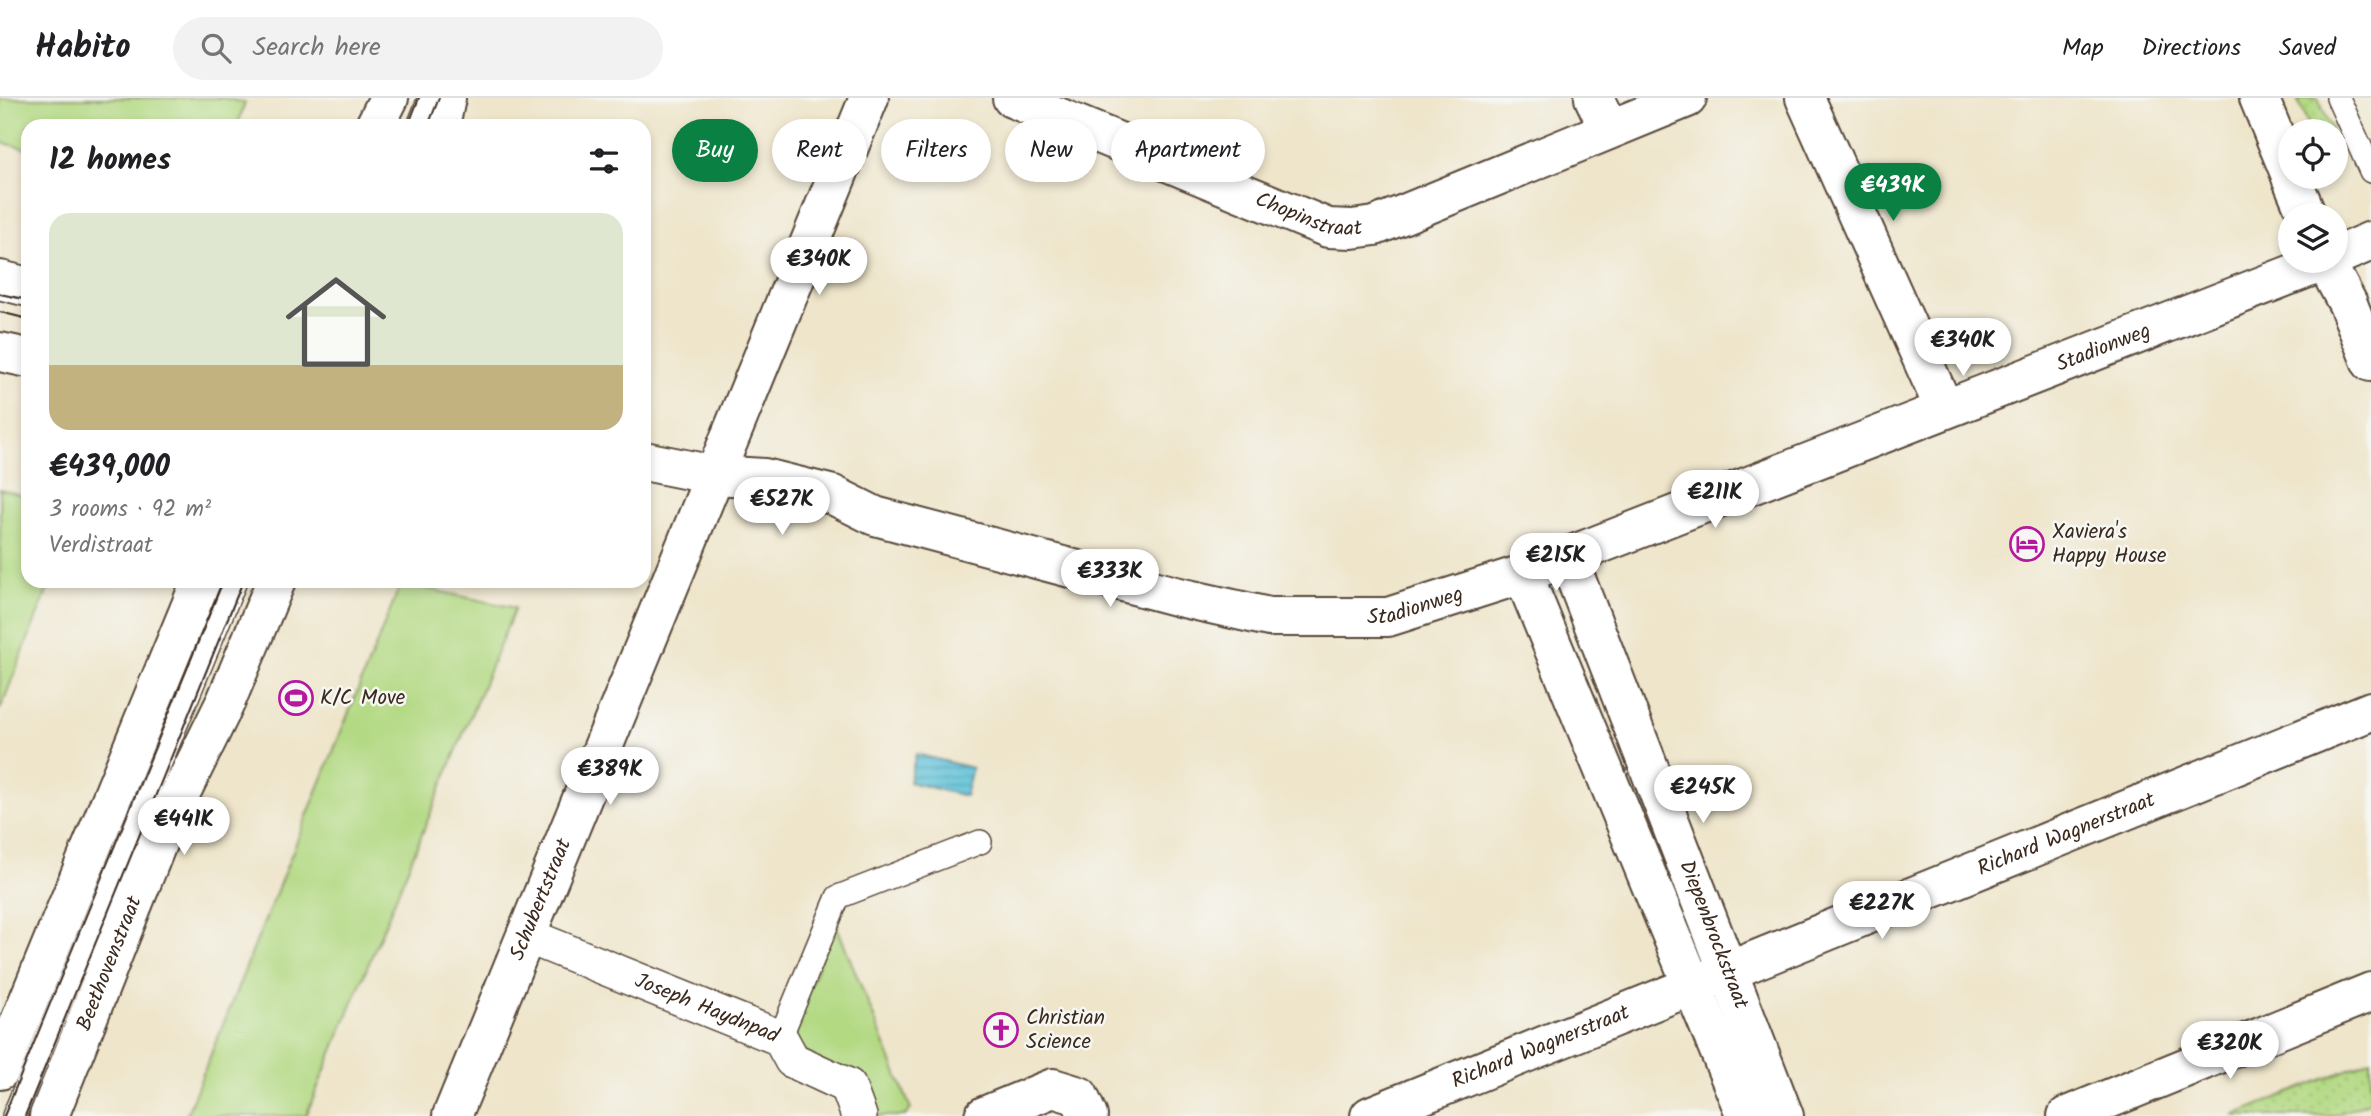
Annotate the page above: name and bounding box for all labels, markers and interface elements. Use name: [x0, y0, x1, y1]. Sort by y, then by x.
search box: [173, 17, 663, 80]
text: Habito: [35, 22, 131, 75]
text: Search here: [253, 27, 381, 69]
icon: search: [197, 29, 235, 67]
text: Map: [2062, 29, 2104, 68]
text: Directions: [2142, 29, 2241, 68]
text: Saved: [2279, 29, 2336, 68]
chip: Buy: [672, 119, 758, 182]
chip: Rent: [772, 119, 867, 182]
chip: Filters: [881, 119, 991, 182]
chip: New: [1005, 119, 1097, 182]
chip: Apartment: [1111, 119, 1265, 182]
map controls: [2278, 119, 2348, 273]
button: locate: [2278, 119, 2348, 189]
text: 12 homes: [49, 137, 171, 185]
icon: filters: [585, 142, 623, 180]
pin: €439K: [1844, 164, 1942, 223]
text: €439K: [1860, 168, 1926, 204]
street label: Chopinstraat: [1250, 183, 1365, 246]
button: layers: [2278, 203, 2348, 273]
pin: €340K: [770, 238, 868, 297]
text: €340K: [786, 242, 852, 278]
icon: home: [273, 259, 399, 385]
street label: Stadionweg: [2051, 314, 2156, 381]
pin: €340K: [1914, 318, 2012, 378]
text: €340K: [1930, 323, 1996, 359]
text: €439,000: [49, 444, 170, 492]
pin: €211K: [1666, 470, 1764, 530]
text: €211K: [1687, 475, 1743, 511]
pin: €527K: [733, 478, 831, 537]
text: €527K: [750, 482, 814, 518]
text: 3 rooms · 92 m²: [49, 492, 211, 528]
place label: Xaviera's Happy House: [2052, 516, 2167, 573]
hotel icon: Xaviera's Happy House: [2008, 525, 2046, 563]
text: Verdistraat: [49, 528, 153, 564]
pin: €215K: [1507, 533, 1605, 593]
text: €215K: [1526, 538, 1586, 574]
pin: €333K: [1061, 550, 1159, 609]
text: €333K: [1077, 554, 1143, 590]
street label: Stadionweg: [1367, 578, 1467, 634]
sports icon: K/C Move: [277, 679, 315, 717]
place label: K/C Move: [320, 682, 406, 715]
pin: €389K: [561, 748, 659, 807]
text: €389K: [577, 752, 643, 788]
pin: €245K: [1654, 766, 1752, 825]
text: €245K: [1670, 770, 1736, 806]
street label: Richard Wagnerstraat: [1972, 783, 2161, 885]
pin: €441K: [135, 798, 233, 857]
text: €441K: [154, 802, 214, 838]
street label: Schubertstraat: [501, 833, 581, 966]
street label: Diepenbrockstraat: [1670, 855, 1758, 1015]
pin: €227K: [1833, 882, 1931, 941]
text: €227K: [1849, 886, 1915, 922]
street label: Beethovenstraat: [68, 890, 151, 1036]
street label: Joseph Haydnpad: [629, 964, 784, 1053]
street label: Richard Wagnerstraat: [1447, 996, 1635, 1098]
place label: Christian Science: [1026, 1002, 1105, 1059]
church icon: Christian Science: [982, 1011, 1020, 1049]
pin: €320K: [2181, 1021, 2279, 1081]
text: €320K: [2197, 1026, 2263, 1062]

